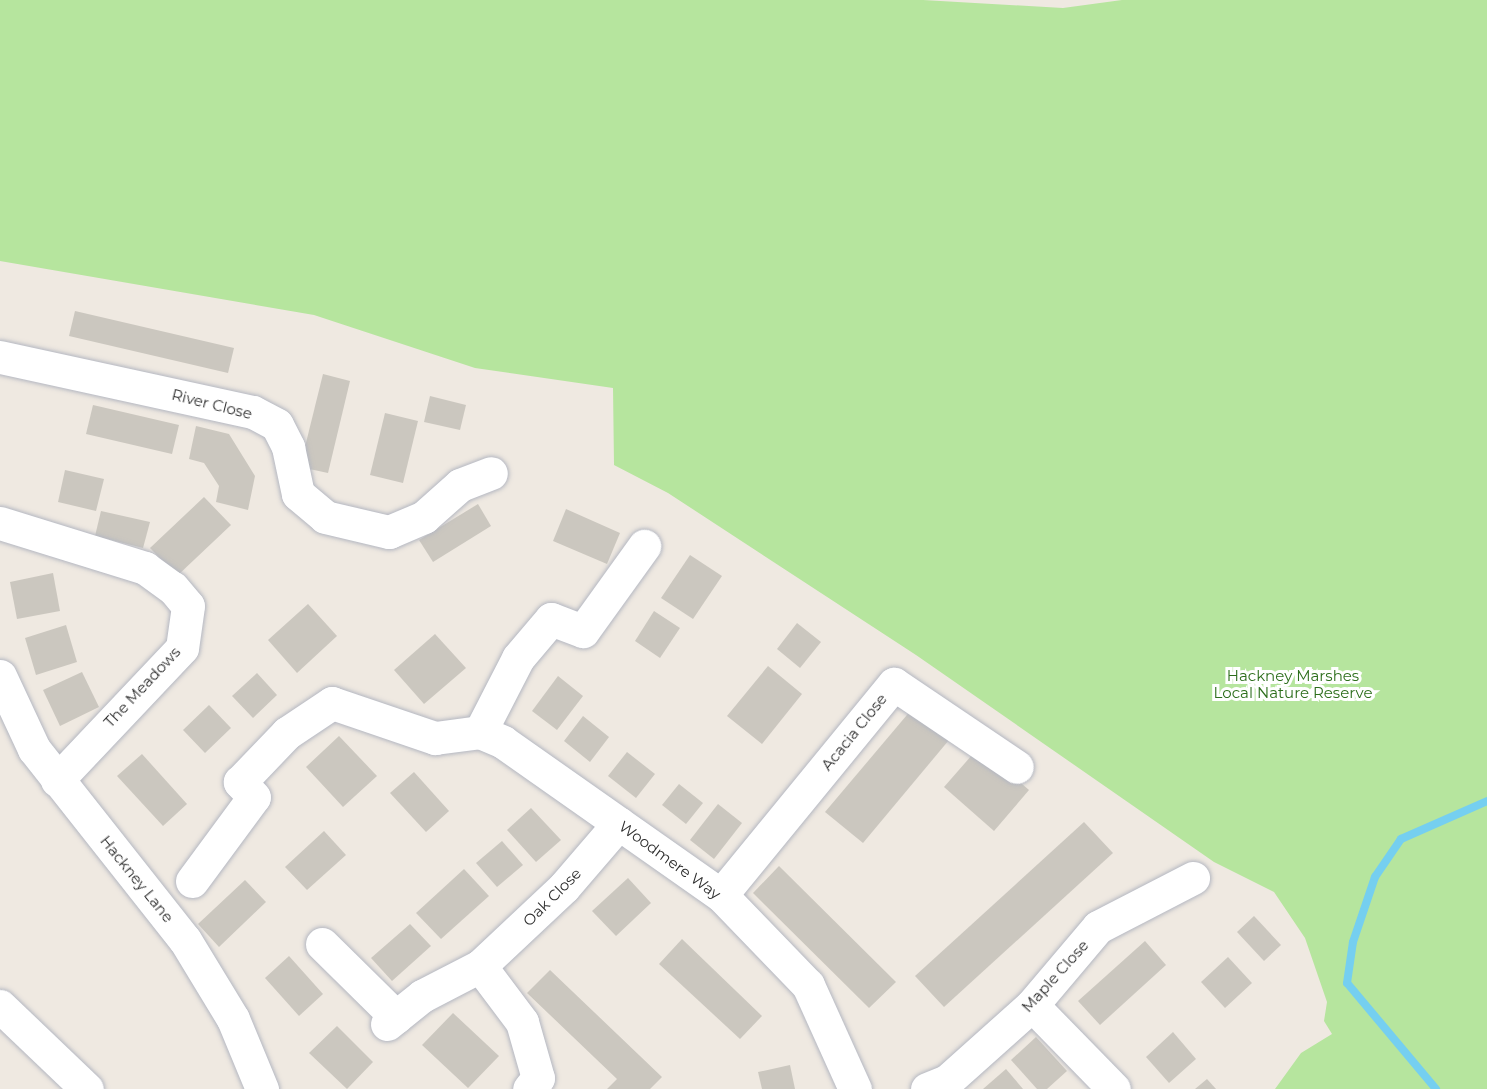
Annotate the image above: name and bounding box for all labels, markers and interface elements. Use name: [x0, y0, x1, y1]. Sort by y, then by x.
street label: River Close: [170, 385, 254, 423]
street label: The Meadows: [100, 643, 184, 731]
park label: Hackney Marshes Local Nature Reserve: [1214, 666, 1372, 701]
street label: Acacia Close: [818, 690, 890, 774]
street label: Woodmere Way: [616, 817, 724, 903]
street label: Hackney Lane: [97, 832, 177, 926]
street label: Oak Close: [519, 864, 585, 930]
street label: Maple Close: [1018, 936, 1092, 1016]

